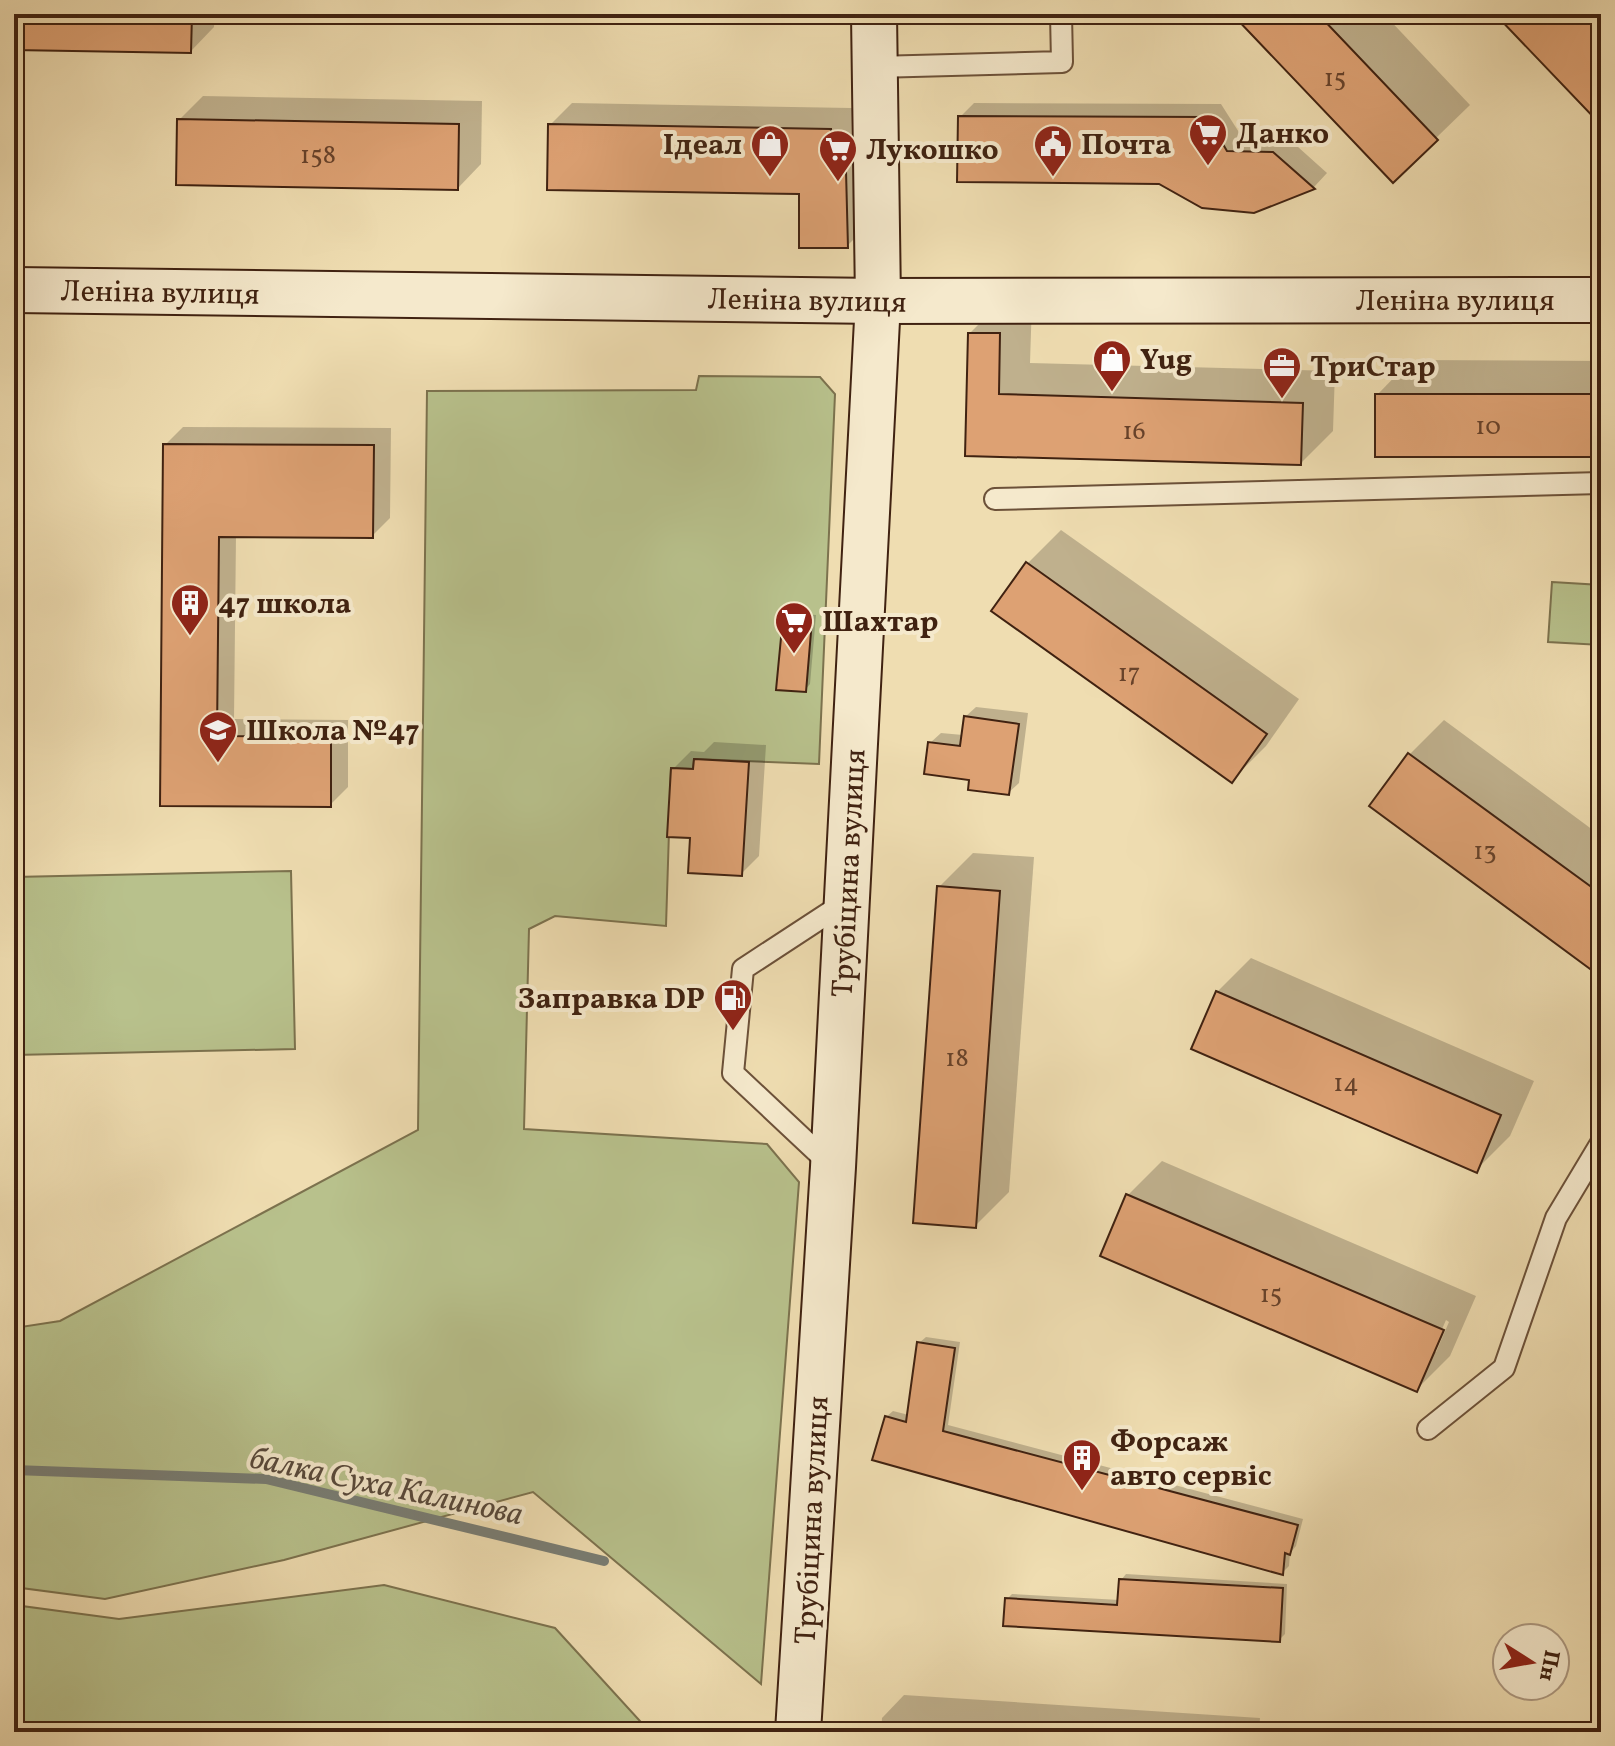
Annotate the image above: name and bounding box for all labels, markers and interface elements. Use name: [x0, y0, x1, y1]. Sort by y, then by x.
house number: 15: [1324, 61, 1346, 97]
supermarket icon: Данко: [1187, 112, 1229, 167]
place label: Данко: [1236, 114, 1329, 156]
shop icon: Ідеал: [749, 123, 791, 178]
public building icon: Почта: [1032, 123, 1074, 178]
place label: Ідеал: [663, 125, 742, 167]
place label: Почта: [1081, 125, 1171, 167]
supermarket icon: Лукошко: [817, 128, 859, 183]
place label: Лукошко: [866, 130, 999, 172]
house number: 158: [300, 138, 336, 174]
street label: Леніна вулиця: [60, 271, 260, 317]
street label: Леніна вулиця: [707, 279, 907, 325]
street label: Леніна вулиця: [1355, 281, 1555, 323]
shop icon: Yug: [1091, 338, 1133, 393]
place label: Yug: [1140, 340, 1192, 382]
office icon: ТриСтар: [1261, 345, 1303, 400]
place label: ТриСтар: [1310, 347, 1436, 389]
house number: 10: [1475, 409, 1501, 445]
house number: 16: [1122, 414, 1146, 450]
building icon: 47 школа: [169, 582, 211, 637]
place label: 47 школа: [218, 584, 351, 626]
supermarket icon: Шахтар: [773, 600, 815, 655]
place label: Шахтар: [822, 602, 938, 644]
house number: 17: [1118, 656, 1140, 692]
school or university icon: Школа №47: [197, 709, 239, 764]
place label: Школа №47: [246, 711, 420, 753]
street label: Трубіцина вулиця: [823, 748, 877, 998]
house number: 13: [1473, 834, 1497, 870]
fuel station icon: Заправка DP: [712, 977, 754, 1032]
place label: Заправка DP: [518, 979, 705, 1021]
house number: 18: [945, 1041, 969, 1077]
house number: 14: [1333, 1066, 1359, 1102]
house number: 15: [1260, 1277, 1282, 1313]
street label: Трубіцина вулиця: [786, 1395, 840, 1645]
place label: Форсаж авто сервіс: [1110, 1422, 1272, 1498]
building icon: Форсаж авто сервіс: [1061, 1437, 1103, 1492]
water label: балка Суха Калинова: [246, 1438, 527, 1538]
north arrow: [1491, 1622, 1571, 1702]
text: Пн: [1530, 1647, 1566, 1684]

